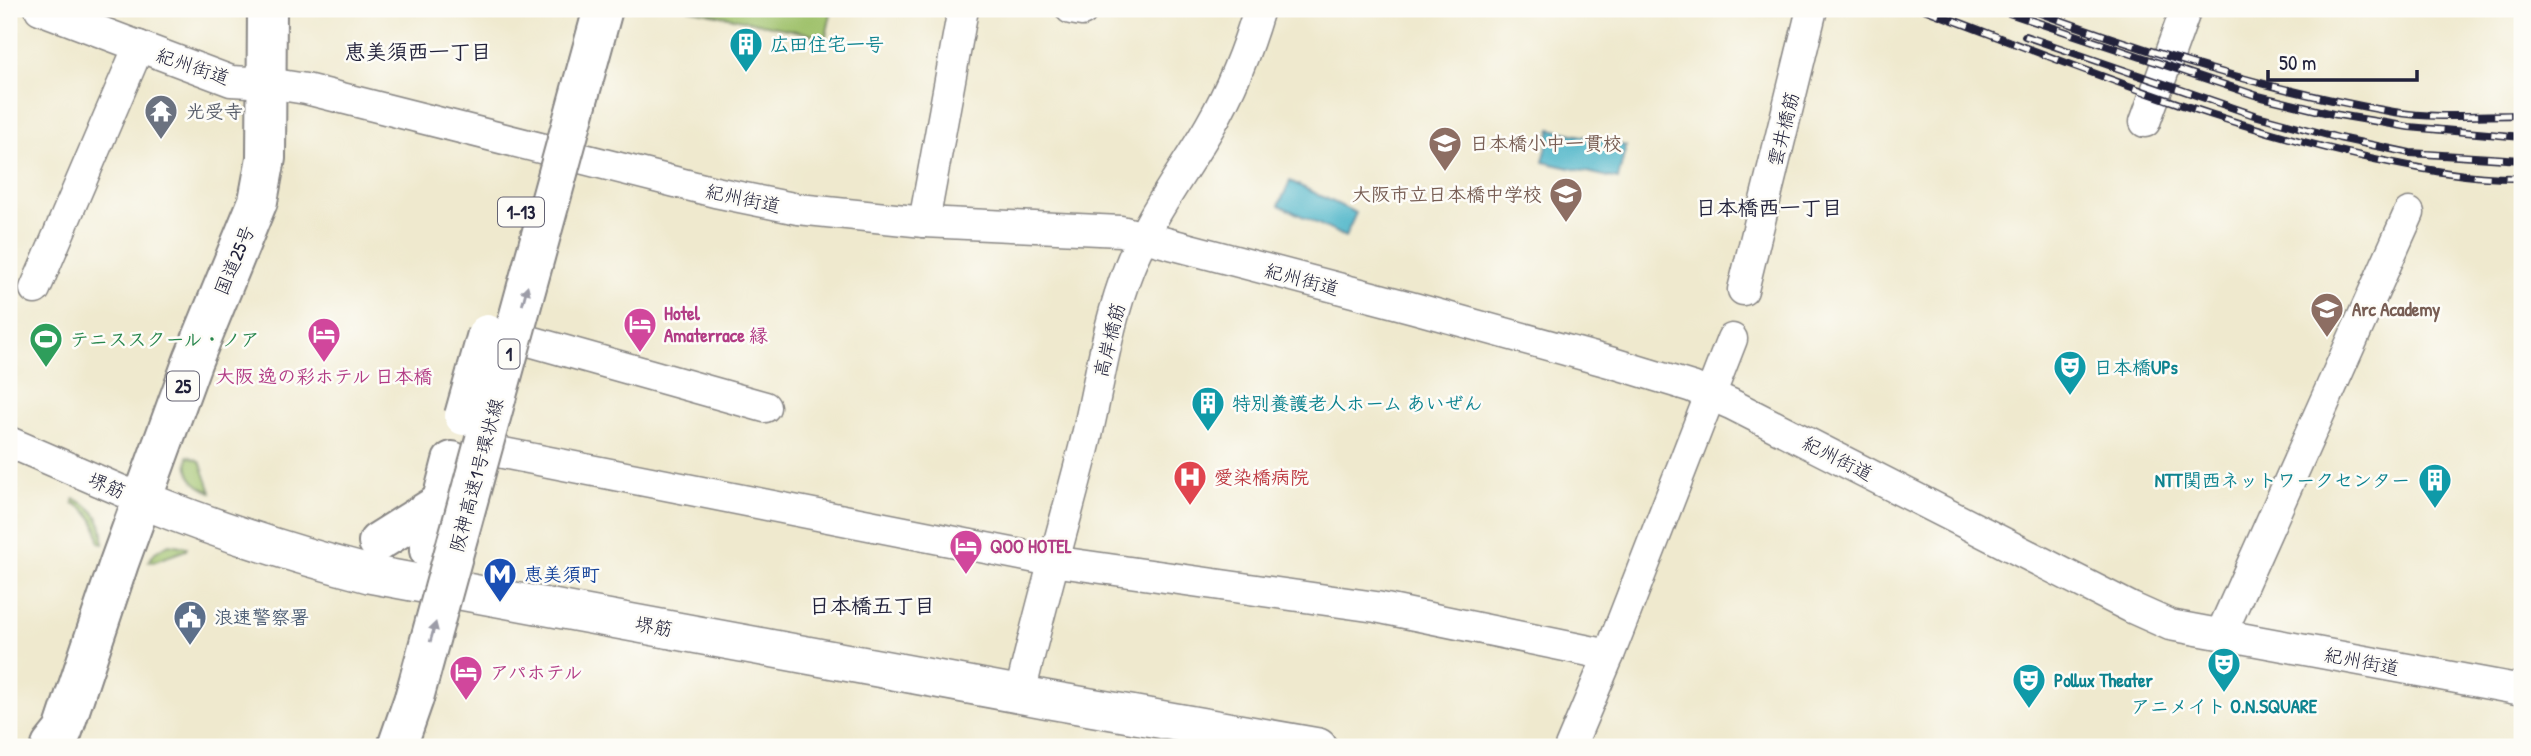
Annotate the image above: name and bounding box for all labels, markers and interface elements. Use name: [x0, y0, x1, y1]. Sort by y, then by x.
building icon: 広田住宅一号: [727, 25, 765, 74]
place label: 広田住宅一号: [770, 31, 884, 57]
district label: 恵美須西一丁目: [345, 37, 492, 66]
scale bar: [2268, 38, 2417, 82]
street label: 紀州街道: [153, 41, 233, 91]
text: 50 m: [2279, 48, 2316, 77]
street label: 雲井橋筋: [1761, 89, 1805, 169]
temple icon: 光受寺: [142, 92, 180, 141]
place label: 光受寺: [186, 98, 243, 124]
school or university icon: 日本橋小中一貫校: [1426, 124, 1464, 173]
place label: 日本橋小中一貫校: [1470, 130, 1622, 156]
school or university icon: 大阪市立日本橋中学校: [1547, 175, 1585, 224]
street label: 紀州街道: [703, 177, 783, 219]
place label: 大阪市立日本橋中学校: [1352, 181, 1542, 207]
district label: 日本橋西一丁目: [1696, 193, 1843, 222]
road number: 1-13: [498, 197, 544, 226]
street label: 国道25号: [208, 221, 260, 299]
street label: 紀州街道: [1262, 257, 1342, 301]
one-way arrow: [520, 284, 531, 306]
school or university icon: Arc Academy: [2308, 290, 2346, 339]
place label: Arc Academy: [2352, 296, 2440, 323]
place label: Hotel Amaterrace 縁: [664, 300, 768, 348]
street label: 高岸橋筋: [1087, 300, 1131, 380]
hotel icon: Hotel Amaterrace 縁: [621, 305, 659, 354]
hotel icon: 大阪 逸の彩ホテル 日本橋: [305, 315, 343, 364]
sports icon: テニススクール・ノア: [27, 320, 65, 369]
place label: テニススクール・ノア: [70, 326, 260, 352]
road number: 1: [498, 340, 520, 368]
theatre icon: 日本橋UPs: [2051, 348, 2089, 397]
place label: 日本橋UPs: [2094, 354, 2179, 380]
place label: 大阪 逸の彩ホテル 日本橋: [216, 363, 432, 389]
road number: 25: [167, 372, 199, 400]
building icon: 特別養護老人ホーム あいぜん: [1189, 384, 1227, 433]
place label: 特別養護老人ホーム あいぜん: [1232, 390, 1483, 416]
street label: 阪神高速1号環状線: [443, 395, 509, 555]
street label: 紀州街道: [1798, 429, 1878, 487]
hospital icon: 愛染橋病院: [1171, 458, 1209, 507]
building icon: NTT関西ネットワークセンター: [2416, 461, 2454, 510]
place label: 愛染橋病院: [1214, 464, 1309, 490]
street label: 堺筋: [84, 466, 130, 504]
place label: NTT関西ネットワークセンター: [2155, 467, 2410, 493]
hotel icon: QOO HOTEL: [947, 527, 985, 576]
place label: QOO HOTEL: [990, 533, 1072, 559]
metro station icon: 恵美須町: [481, 555, 519, 604]
place label: 恵美須町: [524, 561, 600, 587]
district label: 日本橋五丁目: [809, 591, 935, 620]
public building icon: 浪速警察署: [171, 598, 209, 647]
place label: 浪速警察署: [214, 604, 309, 630]
street label: 堺筋: [633, 610, 675, 642]
one-way arrow: [428, 621, 438, 642]
street label: 紀州街道: [2322, 641, 2402, 681]
theatre icon: アニメイト O.N.SQUARE: [2205, 645, 2243, 694]
hotel icon: アパホテル: [447, 653, 485, 702]
place label: アパホテル: [490, 659, 583, 685]
theatre icon: Pollux Theater: [2010, 661, 2048, 710]
place label: Pollux Theater: [2054, 667, 2153, 693]
place label: アニメイト O.N.SQUARE: [2131, 693, 2318, 719]

